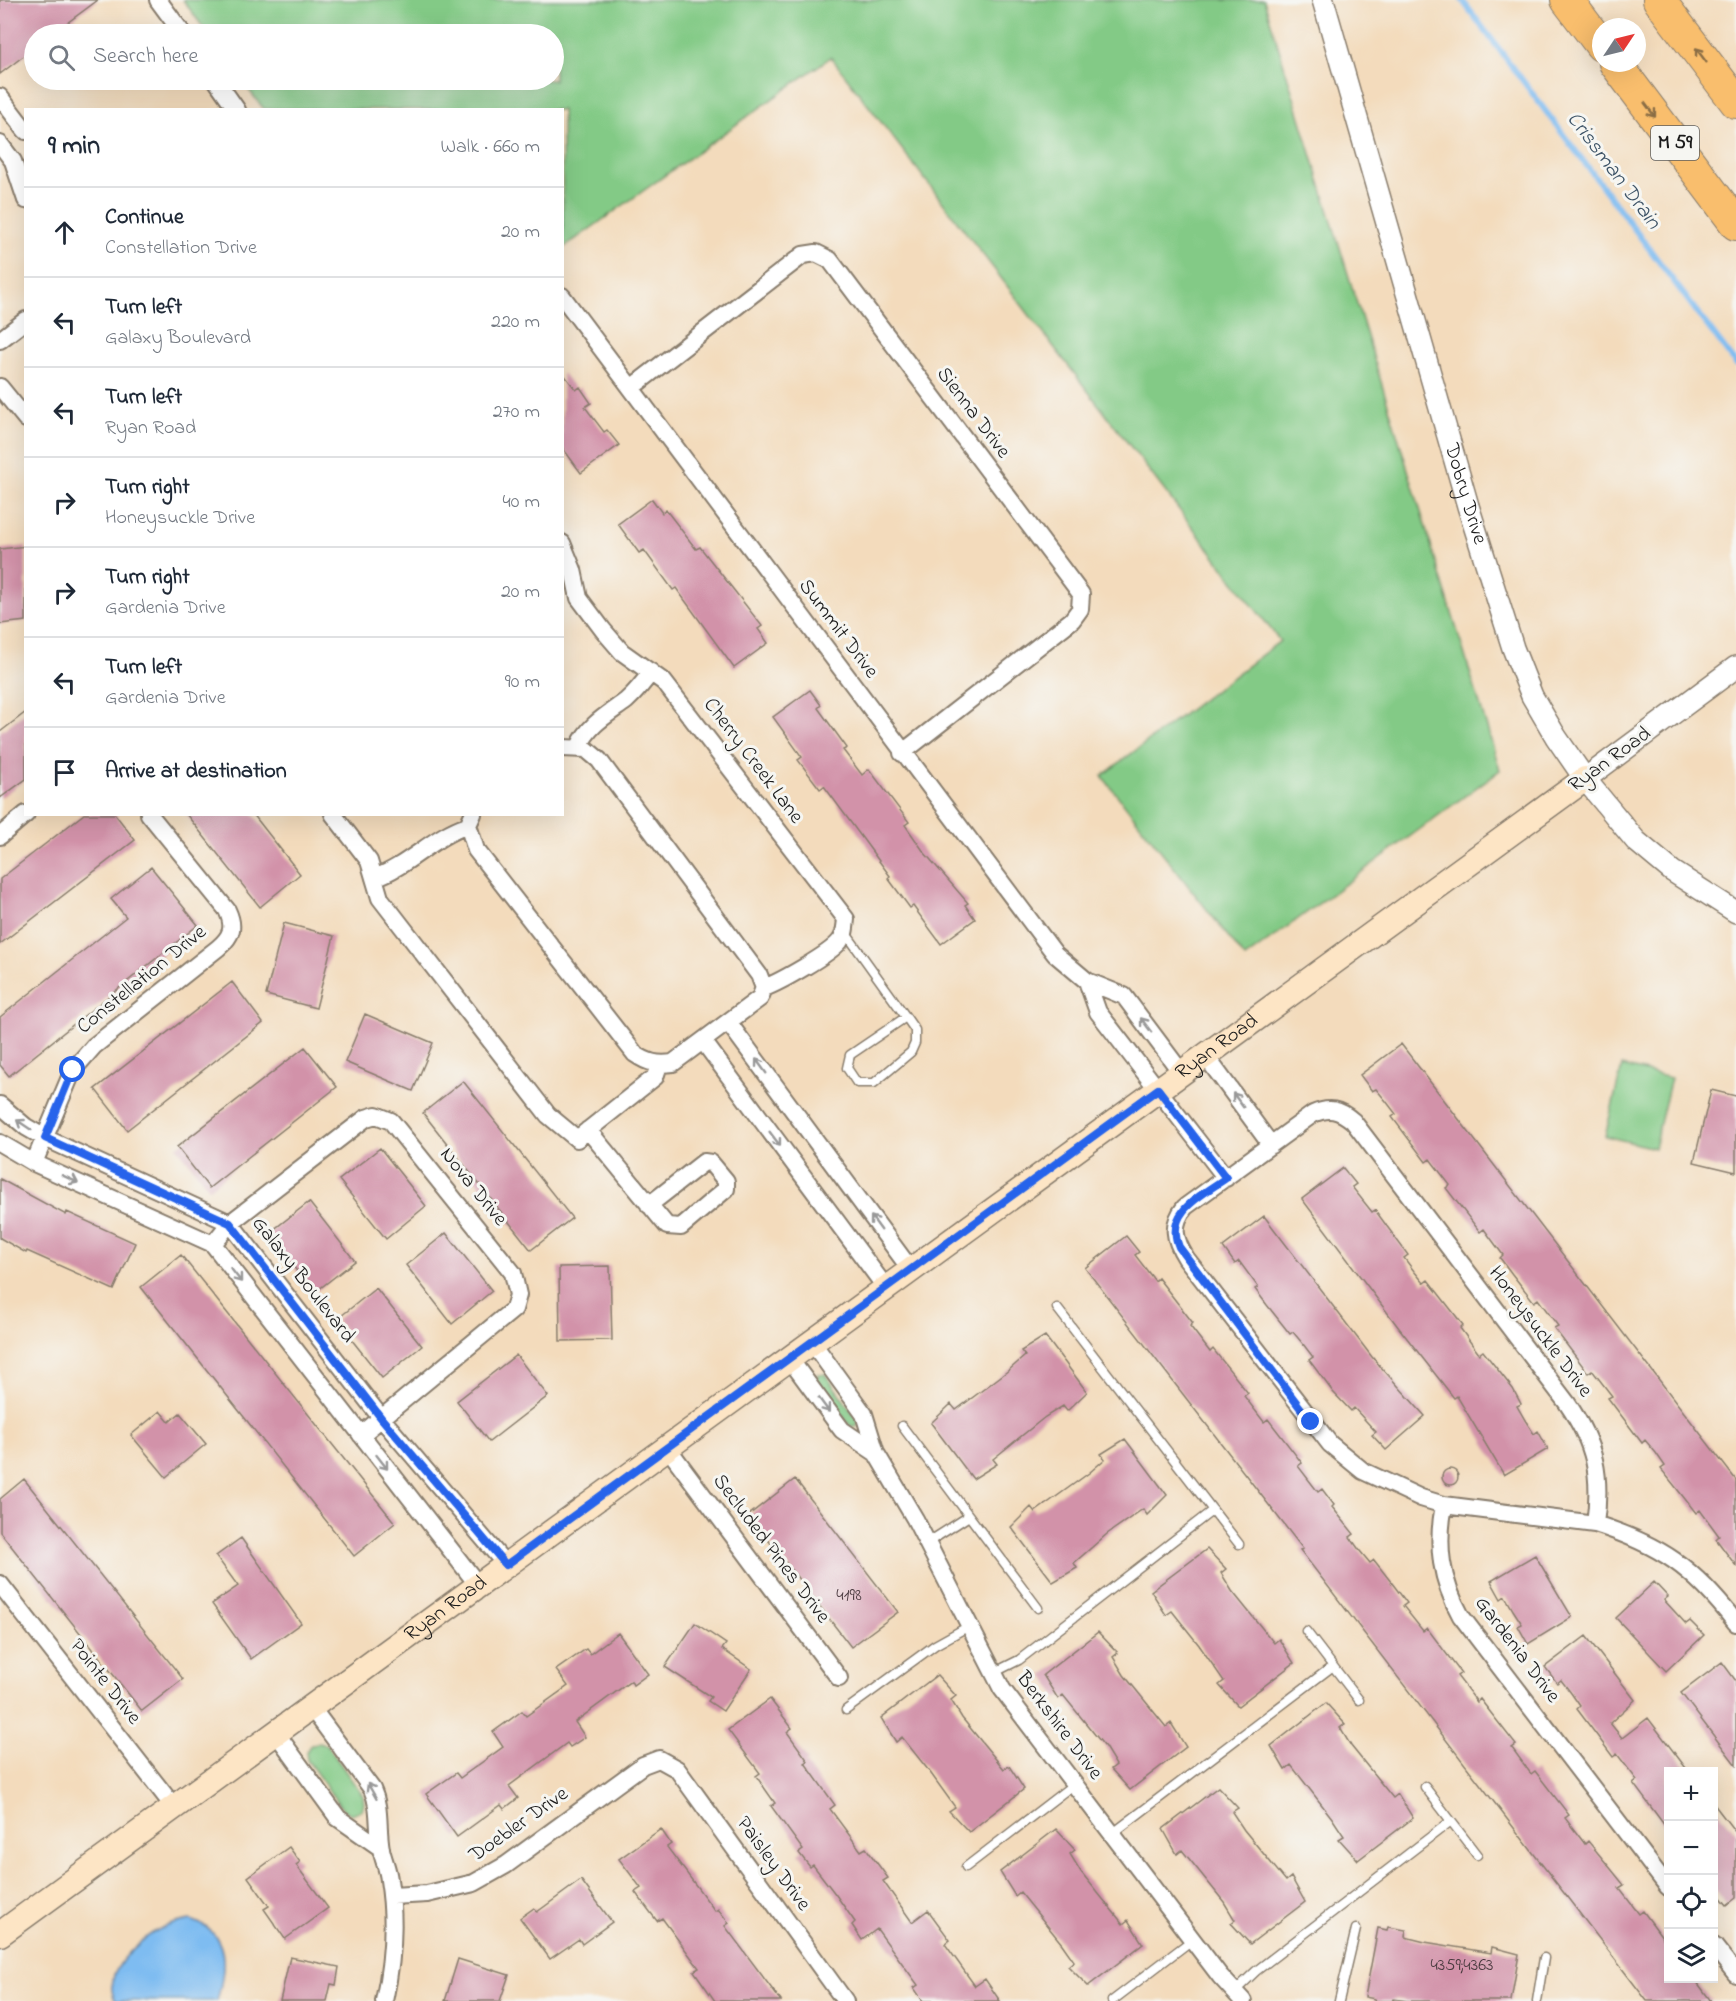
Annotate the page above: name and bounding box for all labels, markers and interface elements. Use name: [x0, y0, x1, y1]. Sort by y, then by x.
north arrow: [1592, 18, 1646, 72]
search box: [24, 24, 564, 90]
icon: search: [45, 41, 78, 74]
text: Search here: [93, 41, 198, 73]
one-way arrow: [1694, 48, 1707, 64]
one-way arrow: [1644, 101, 1656, 117]
water label: Crissman Drain: [1558, 105, 1669, 238]
road number: M 59: [1651, 126, 1699, 160]
text: 9 min: [48, 128, 100, 166]
text: Walk · 660 m: [441, 133, 540, 162]
text: Continue: [105, 202, 184, 234]
icon: ahead: [48, 216, 81, 249]
text: 20 m: [501, 218, 540, 247]
text: Constellation Drive: [105, 234, 257, 263]
text: Turn left: [105, 292, 182, 324]
icon: left: [48, 306, 81, 339]
text: 220 m: [491, 308, 540, 337]
text: Galaxy Boulevard: [105, 324, 251, 353]
street label: Sienna Drive: [929, 361, 1018, 466]
text: Turn left: [105, 382, 182, 414]
icon: left: [48, 396, 81, 429]
text: 270 m: [493, 398, 540, 427]
text: Ryan Road: [105, 414, 196, 443]
street label: Dobry Drive: [1436, 439, 1494, 549]
text: Turn right: [105, 472, 190, 504]
icon: right: [48, 486, 81, 519]
text: 40 m: [503, 488, 540, 517]
text: Honeysuckle Drive: [105, 504, 255, 533]
text: Turn right: [105, 562, 190, 594]
street label: Summit Drive: [791, 573, 886, 686]
icon: right: [48, 576, 81, 609]
text: 20 m: [501, 578, 540, 607]
text: Gardenia Drive: [105, 594, 226, 623]
text: Turn left: [105, 652, 182, 684]
icon: left: [48, 666, 81, 699]
text: 90 m: [505, 668, 540, 697]
text: Gardenia Drive: [105, 684, 226, 713]
street label: Cherry Creek Lane: [694, 692, 811, 832]
street label: Ryan Road: [1562, 720, 1659, 802]
icon: arrive: [48, 756, 81, 789]
text: Arrive at destination: [105, 756, 287, 788]
street label: Constellation Drive: [71, 918, 214, 1042]
street label: Ryan Road: [1170, 1007, 1265, 1087]
one-way arrow: [1140, 1018, 1152, 1034]
route start: [59, 1056, 85, 1082]
one-way arrow: [755, 1058, 767, 1074]
one-way arrow: [1231, 1092, 1244, 1108]
one-way arrow: [16, 1119, 33, 1132]
one-way arrow: [769, 1130, 781, 1146]
street label: Nova Drive: [432, 1141, 514, 1233]
one-way arrow: [61, 1174, 79, 1186]
street label: Galaxy Boulevard: [242, 1210, 362, 1351]
one-way arrow: [870, 1215, 882, 1231]
street label: Honeysuckle Drive: [1479, 1260, 1600, 1406]
one-way arrow: [230, 1266, 243, 1282]
one-way arrow: [818, 1397, 830, 1413]
route end: [1297, 1408, 1323, 1434]
one-way arrow: [375, 1454, 388, 1470]
street label: Secluded Pines Drive: [705, 1468, 838, 1630]
street label: Ryan Road: [399, 1568, 494, 1649]
house number: 4198: [836, 1583, 862, 1609]
street label: Gardenia Drive: [1467, 1590, 1567, 1710]
street label: Pointe Drive: [62, 1633, 148, 1732]
street label: Berkshire Drive: [1008, 1665, 1110, 1787]
map controls: [1664, 1767, 1718, 1983]
button: +: [1664, 1767, 1718, 1821]
street label: Doebler Drive: [463, 1779, 575, 1871]
one-way arrow: [366, 1783, 377, 1801]
street label: Paisley Drive: [727, 1811, 818, 1919]
button: −: [1664, 1821, 1718, 1875]
button: locate: [1664, 1875, 1718, 1929]
button: layers: [1664, 1929, 1718, 1983]
house number: 4359;4363: [1430, 1953, 1494, 1979]

